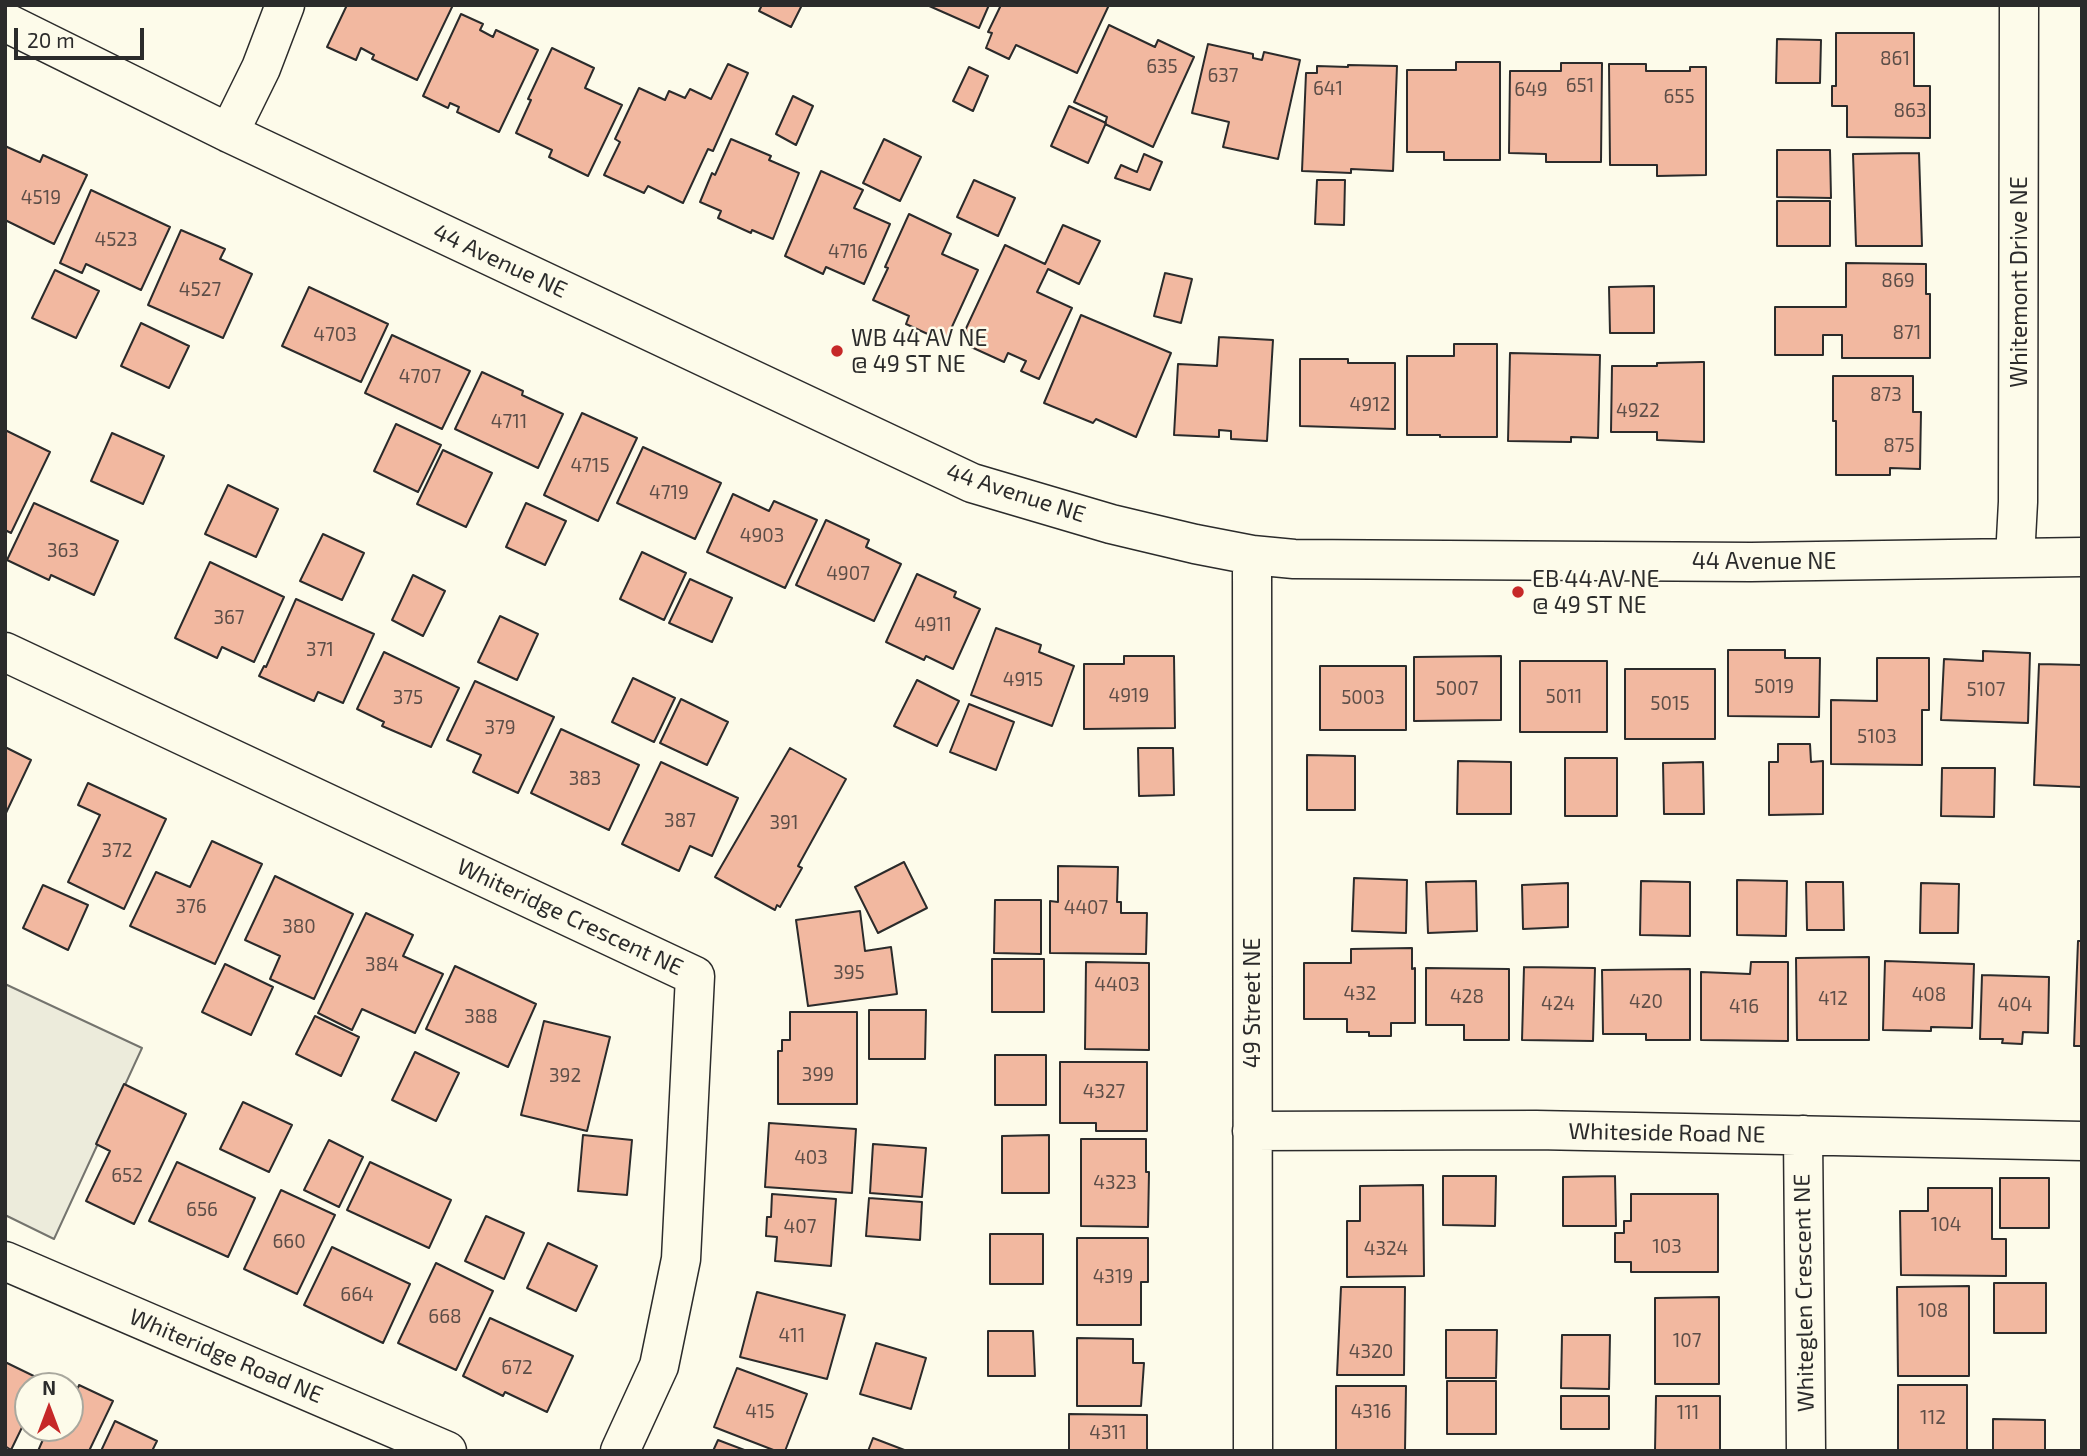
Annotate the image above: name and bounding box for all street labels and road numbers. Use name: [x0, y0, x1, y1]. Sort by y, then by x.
street label: Whitemont Drive NE: [2005, 176, 2033, 388]
street label: 44 Avenue NE: [429, 218, 571, 304]
street label: 44 Avenue NE: [943, 458, 1089, 528]
street label: 44 Avenue NE: [1692, 547, 1836, 575]
street label: Whiteridge Crescent NE: [453, 852, 687, 982]
street label: 49 Street NE: [1238, 938, 1266, 1068]
street label: Whiteside Road NE: [1568, 1117, 1766, 1149]
street label: Whiteglen Crescent NE: [1788, 1174, 1820, 1412]
street label: Whiteridge Road NE: [125, 1303, 327, 1409]

